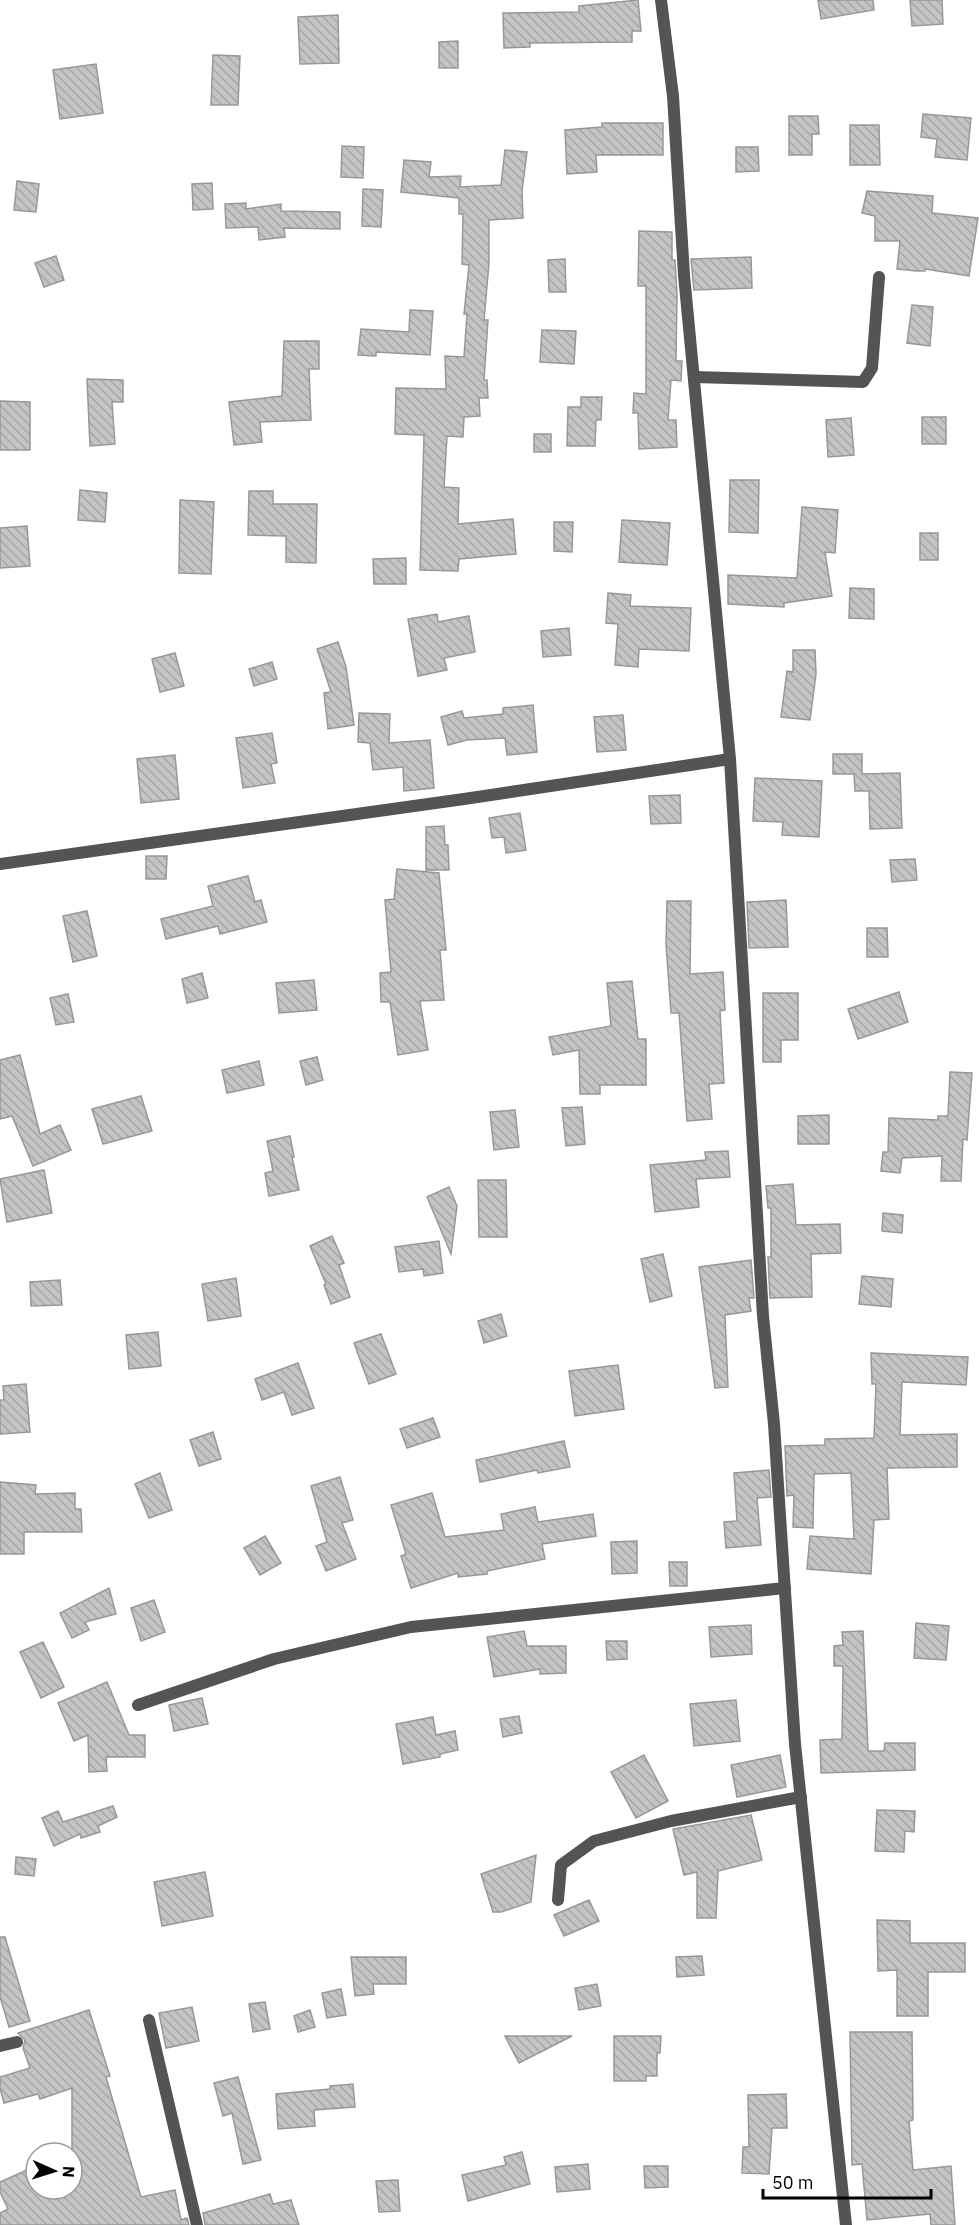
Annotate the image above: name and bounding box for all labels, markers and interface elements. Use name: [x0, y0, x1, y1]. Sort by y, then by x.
north arrow: [24, 2141, 84, 2201]
scale bar: [763, 2162, 931, 2200]
text: N: [59, 2165, 79, 2178]
text: 50 m: [772, 2171, 814, 2194]

